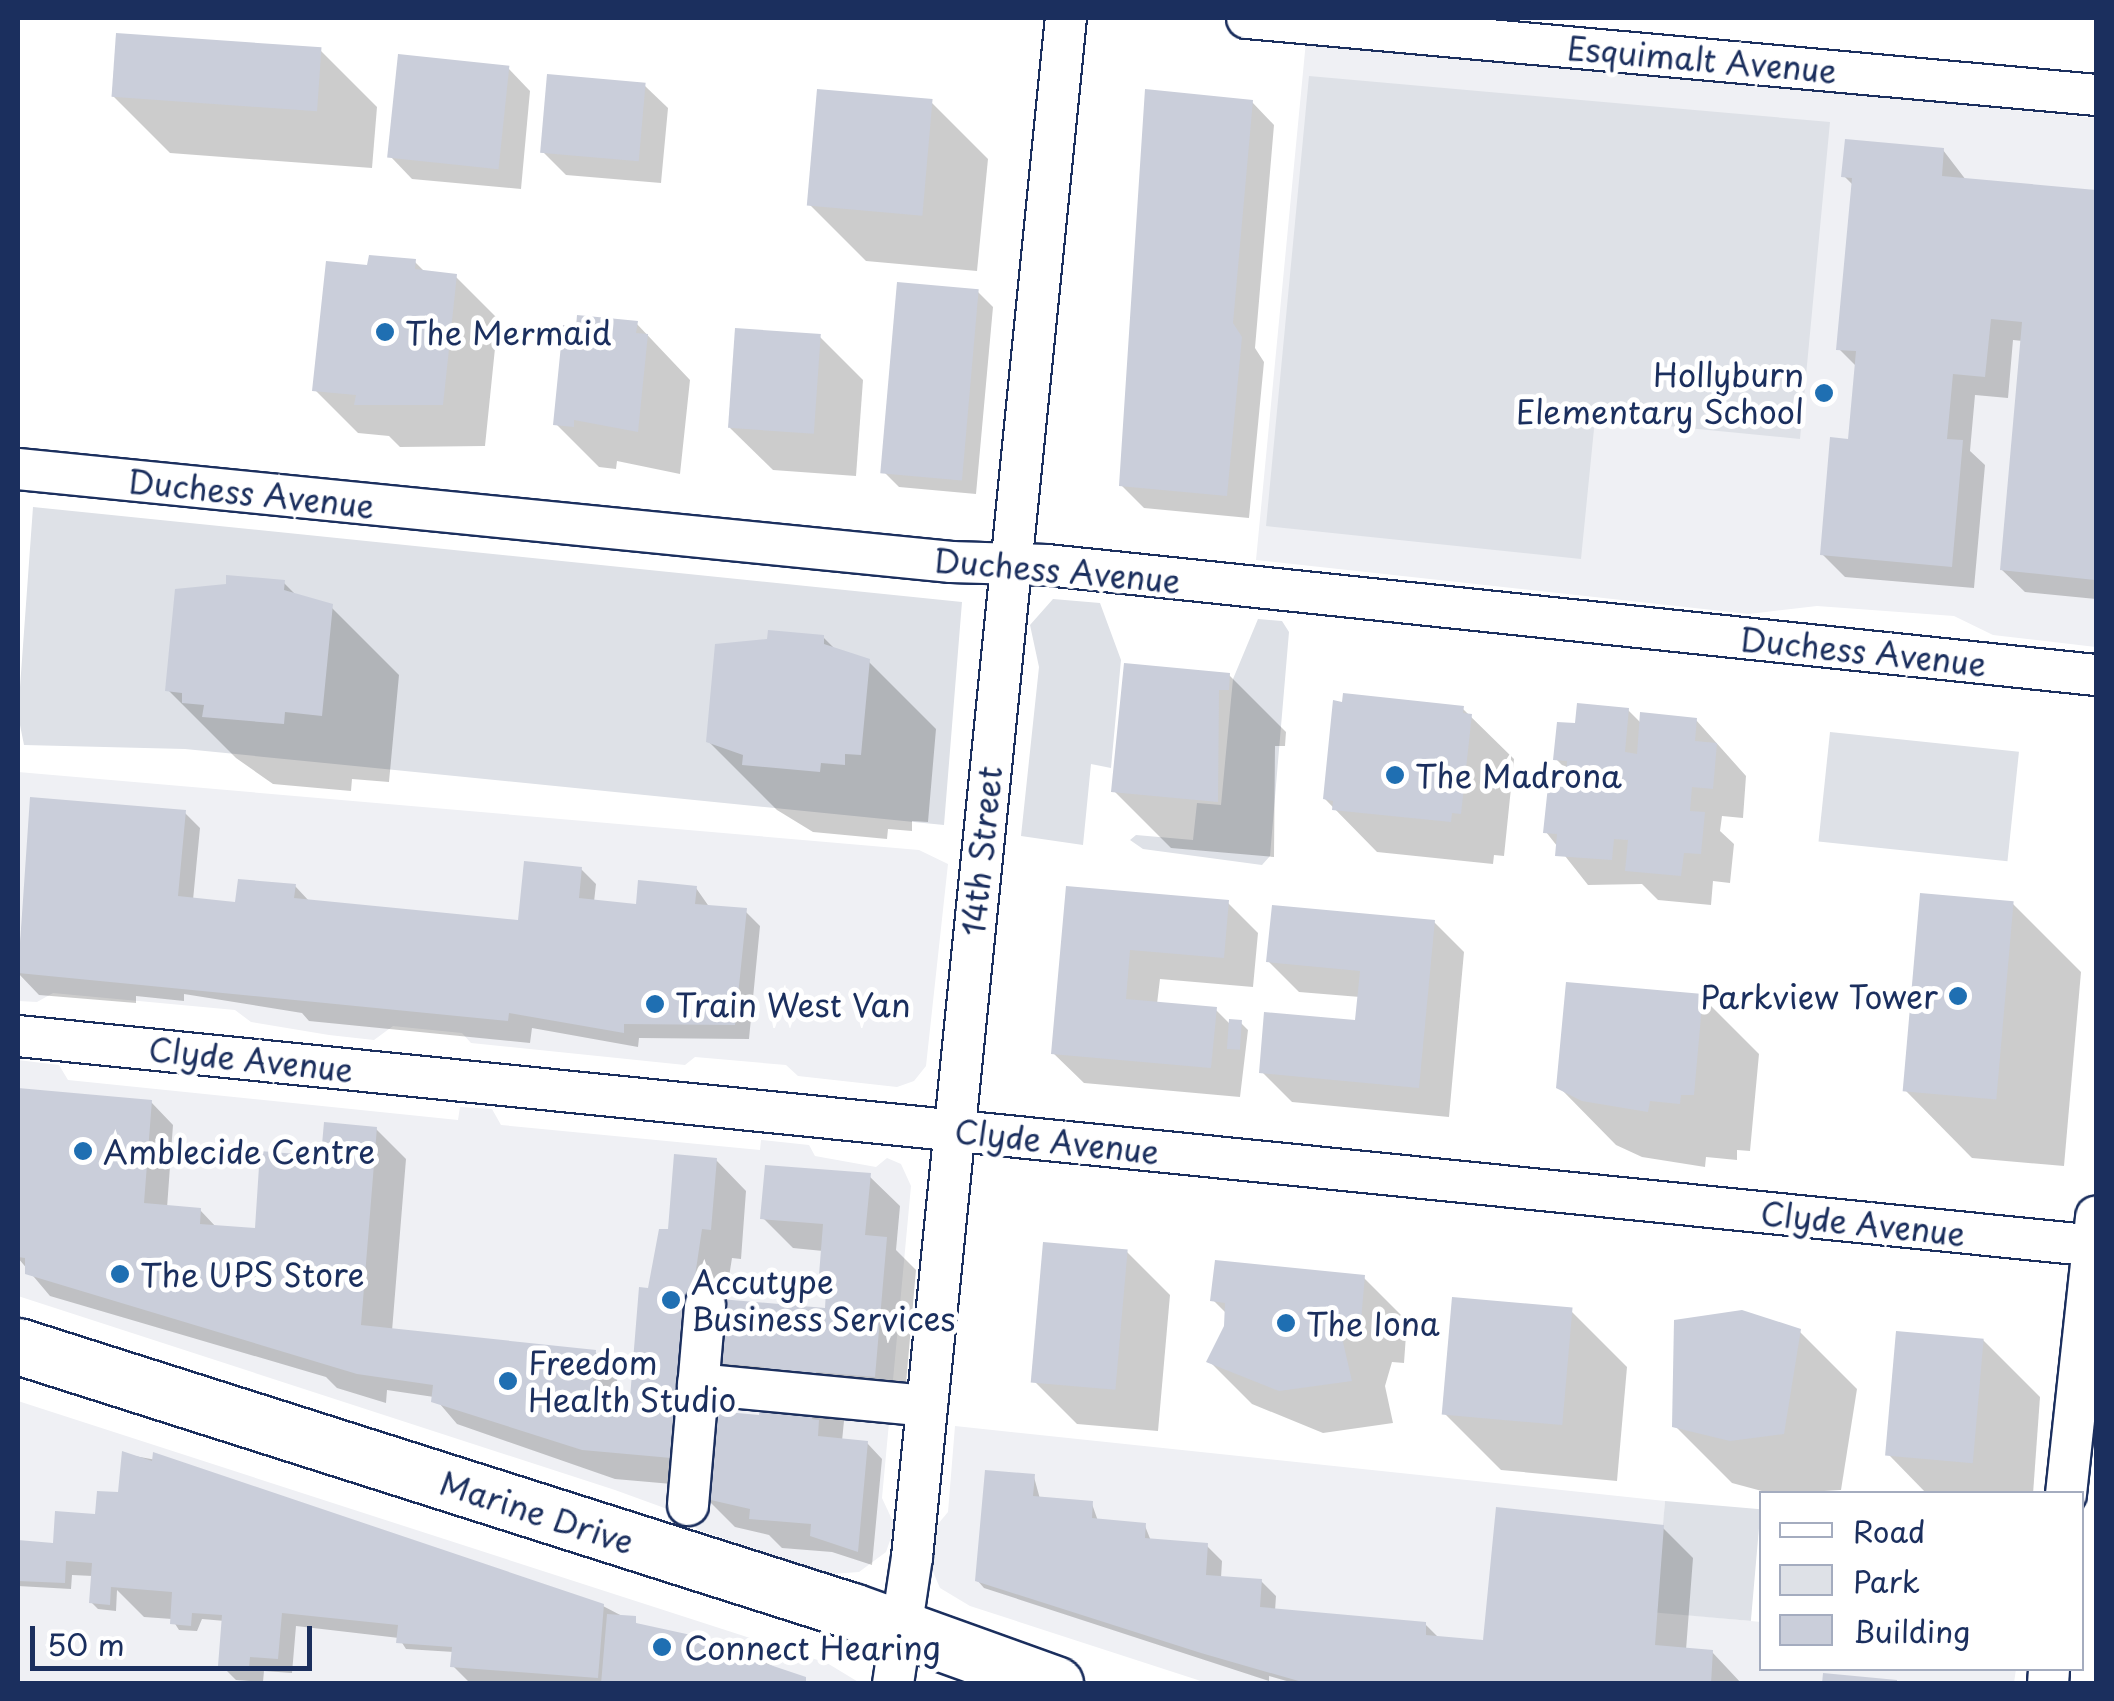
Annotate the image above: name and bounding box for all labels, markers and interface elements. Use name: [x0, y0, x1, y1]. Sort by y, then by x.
street label: Esquimalt Avenue: [1566, 28, 1838, 90]
place label: The Mermaid: [405, 313, 612, 351]
marker: The Mermaid: [374, 321, 396, 343]
place label: Hollyburn Elementary School: [1516, 356, 1804, 431]
marker: Hollyburn Elementary School: [1813, 382, 1835, 404]
street label: Duchess Avenue: [126, 461, 376, 525]
street label: Duchess Avenue: [932, 540, 1182, 600]
street label: Duchess Avenue: [1738, 619, 1988, 683]
place label: The Madrona: [1415, 756, 1621, 794]
street label: 14th Street: [953, 763, 1009, 939]
marker: The Madrona: [1384, 764, 1406, 786]
place label: Parkview Tower: [1699, 977, 1938, 1015]
place label: Train West Van: [675, 985, 910, 1023]
marker: Parkview Tower: [1947, 985, 1969, 1007]
marker: Train West Van: [644, 993, 666, 1015]
street label: Clyde Avenue: [147, 1029, 355, 1089]
street label: Clyde Avenue: [953, 1111, 1161, 1171]
place label: Amblecide Centre: [103, 1132, 376, 1170]
marker: Amblecide Centre: [72, 1140, 94, 1162]
street label: Clyde Avenue: [1759, 1193, 1967, 1253]
place label: The UPS Store: [140, 1255, 364, 1293]
marker: The UPS Store: [109, 1263, 131, 1285]
place label: Accutype Business Services: [691, 1263, 955, 1338]
marker: Accutype Business Services: [660, 1289, 682, 1311]
place label: The Iona: [1306, 1304, 1440, 1342]
marker: The Iona: [1275, 1312, 1297, 1334]
place label: Freedom Health Studio: [528, 1344, 738, 1419]
marker: Freedom Health Studio: [497, 1370, 519, 1392]
street label: Marine Drive: [435, 1463, 639, 1561]
legend: [1759, 1491, 2084, 1671]
text: Road: [1853, 1508, 1926, 1553]
text: Park: [1853, 1558, 1920, 1603]
scale bar: [35, 1606, 318, 1668]
text: Building: [1853, 1608, 1970, 1653]
text: 50 m: [47, 1621, 125, 1666]
place label: Connect Hearing: [684, 1628, 942, 1666]
marker: Connect Hearing: [649, 1634, 675, 1660]

